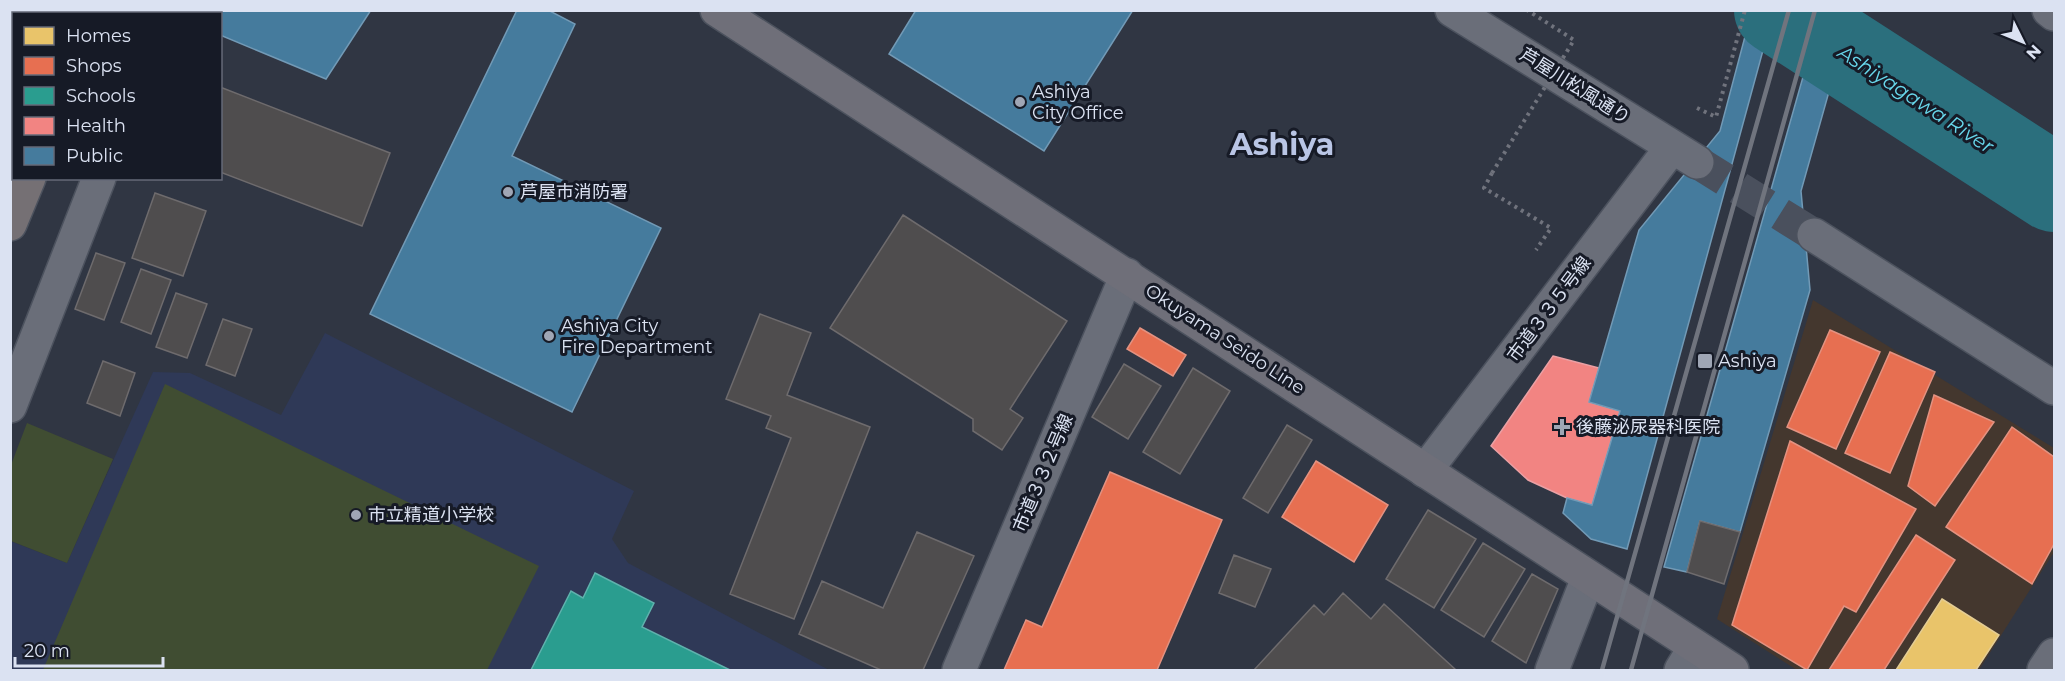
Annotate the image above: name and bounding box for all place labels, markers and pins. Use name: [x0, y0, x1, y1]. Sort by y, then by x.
place label: Ashiya City Office: [1032, 81, 1124, 124]
marker: Ashiya City Office: [1013, 95, 1027, 109]
place label: 芦屋市消防署: [520, 181, 628, 203]
marker: 芦屋市消防署: [501, 185, 515, 199]
place label: Ashiya City Fire Department: [561, 315, 713, 358]
marker: Ashiya City Fire Department: [542, 329, 556, 343]
place label: Ashiya: [1718, 350, 1777, 372]
marker: Ashiya: [1696, 352, 1714, 370]
place label: 後藤泌尿器科医院: [1576, 416, 1720, 438]
marker: 後藤泌尿器科医院: [1553, 418, 1571, 436]
place label: 市立精道小学校: [368, 504, 494, 526]
marker: 市立精道小学校: [349, 508, 363, 522]

